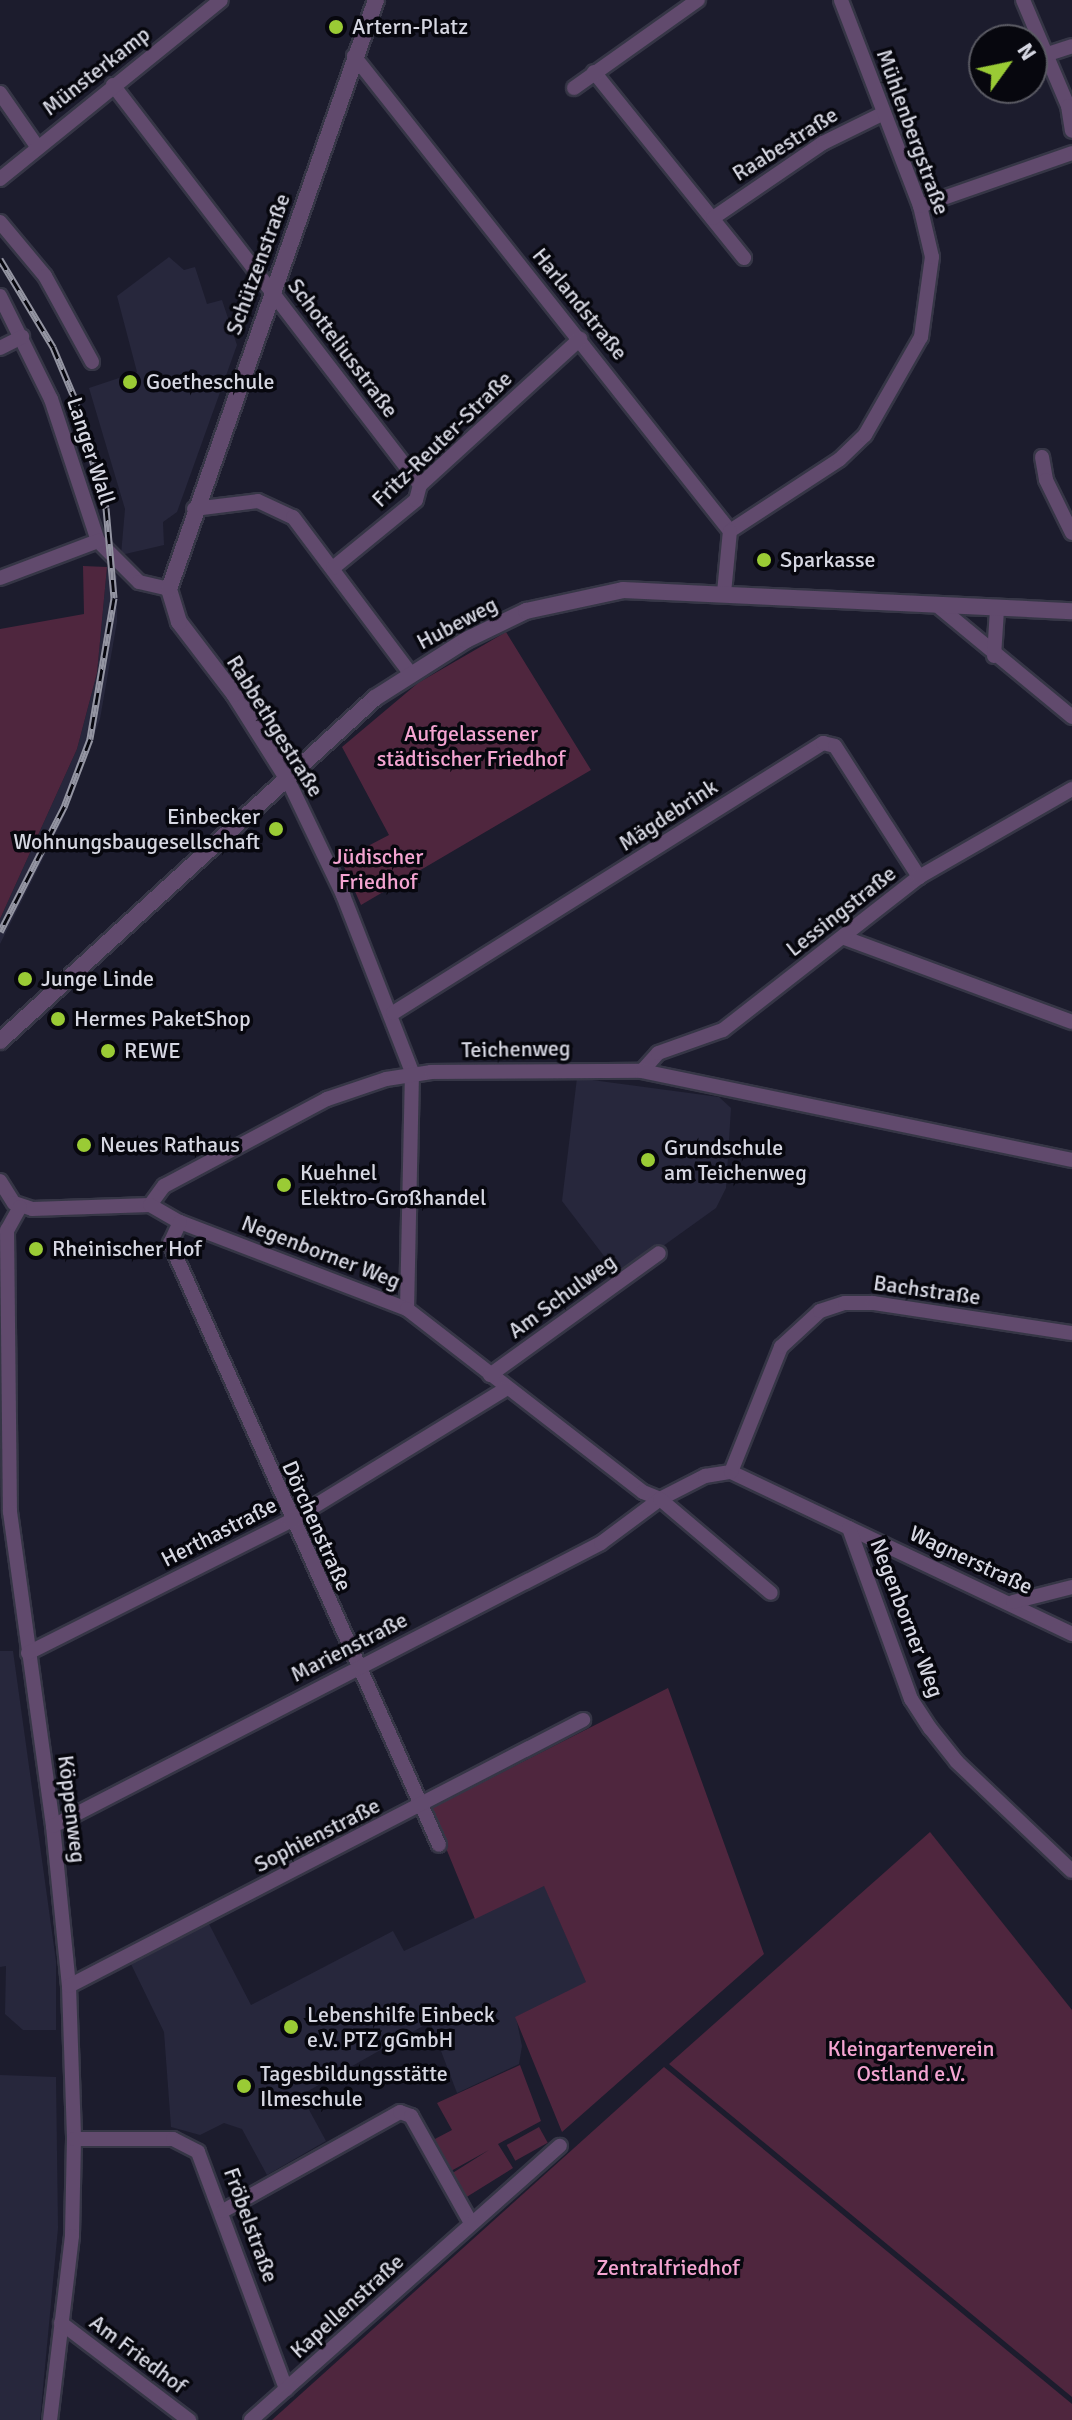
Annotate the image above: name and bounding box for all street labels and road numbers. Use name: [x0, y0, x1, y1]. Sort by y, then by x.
street label: Münsterkamp: [37, 21, 155, 121]
street label: Mühlenbergstraße: [871, 46, 955, 218]
street label: Raabestraße: [727, 101, 843, 187]
street label: Schützenstraße: [220, 190, 296, 338]
street label: Harlandstraße: [527, 243, 633, 365]
street label: Schotteliusstraße: [282, 273, 404, 423]
street label: Fritz-Reuter-Straße: [366, 365, 518, 513]
street label: Langer Wall: [61, 394, 121, 508]
street label: Hubeweg: [412, 591, 502, 655]
street label: Rabbethgestraße: [221, 650, 329, 802]
street label: Mägdebrink: [614, 773, 722, 857]
street label: Lessingstraße: [781, 860, 901, 962]
street label: Teichenweg: [461, 1035, 571, 1063]
street label: Negenborner Weg: [238, 1210, 404, 1294]
street label: Am Schulweg: [503, 1248, 621, 1344]
street label: Bachstraße: [872, 1269, 982, 1311]
street label: Dörchenstraße: [276, 1457, 358, 1595]
street label: Herthastraße: [157, 1492, 281, 1572]
street label: Wagnerstraße: [905, 1520, 1037, 1600]
street label: Negenborner Weg: [865, 1535, 949, 1701]
street label: Marienstraße: [286, 1606, 412, 1688]
street label: Köppenweg: [52, 1754, 92, 1864]
street label: Sophienstraße: [250, 1792, 384, 1878]
street label: Fröbelstraße: [218, 2164, 284, 2286]
street label: Kapellenstraße: [285, 2248, 409, 2364]
street label: Am Friedhof: [84, 2309, 192, 2399]

